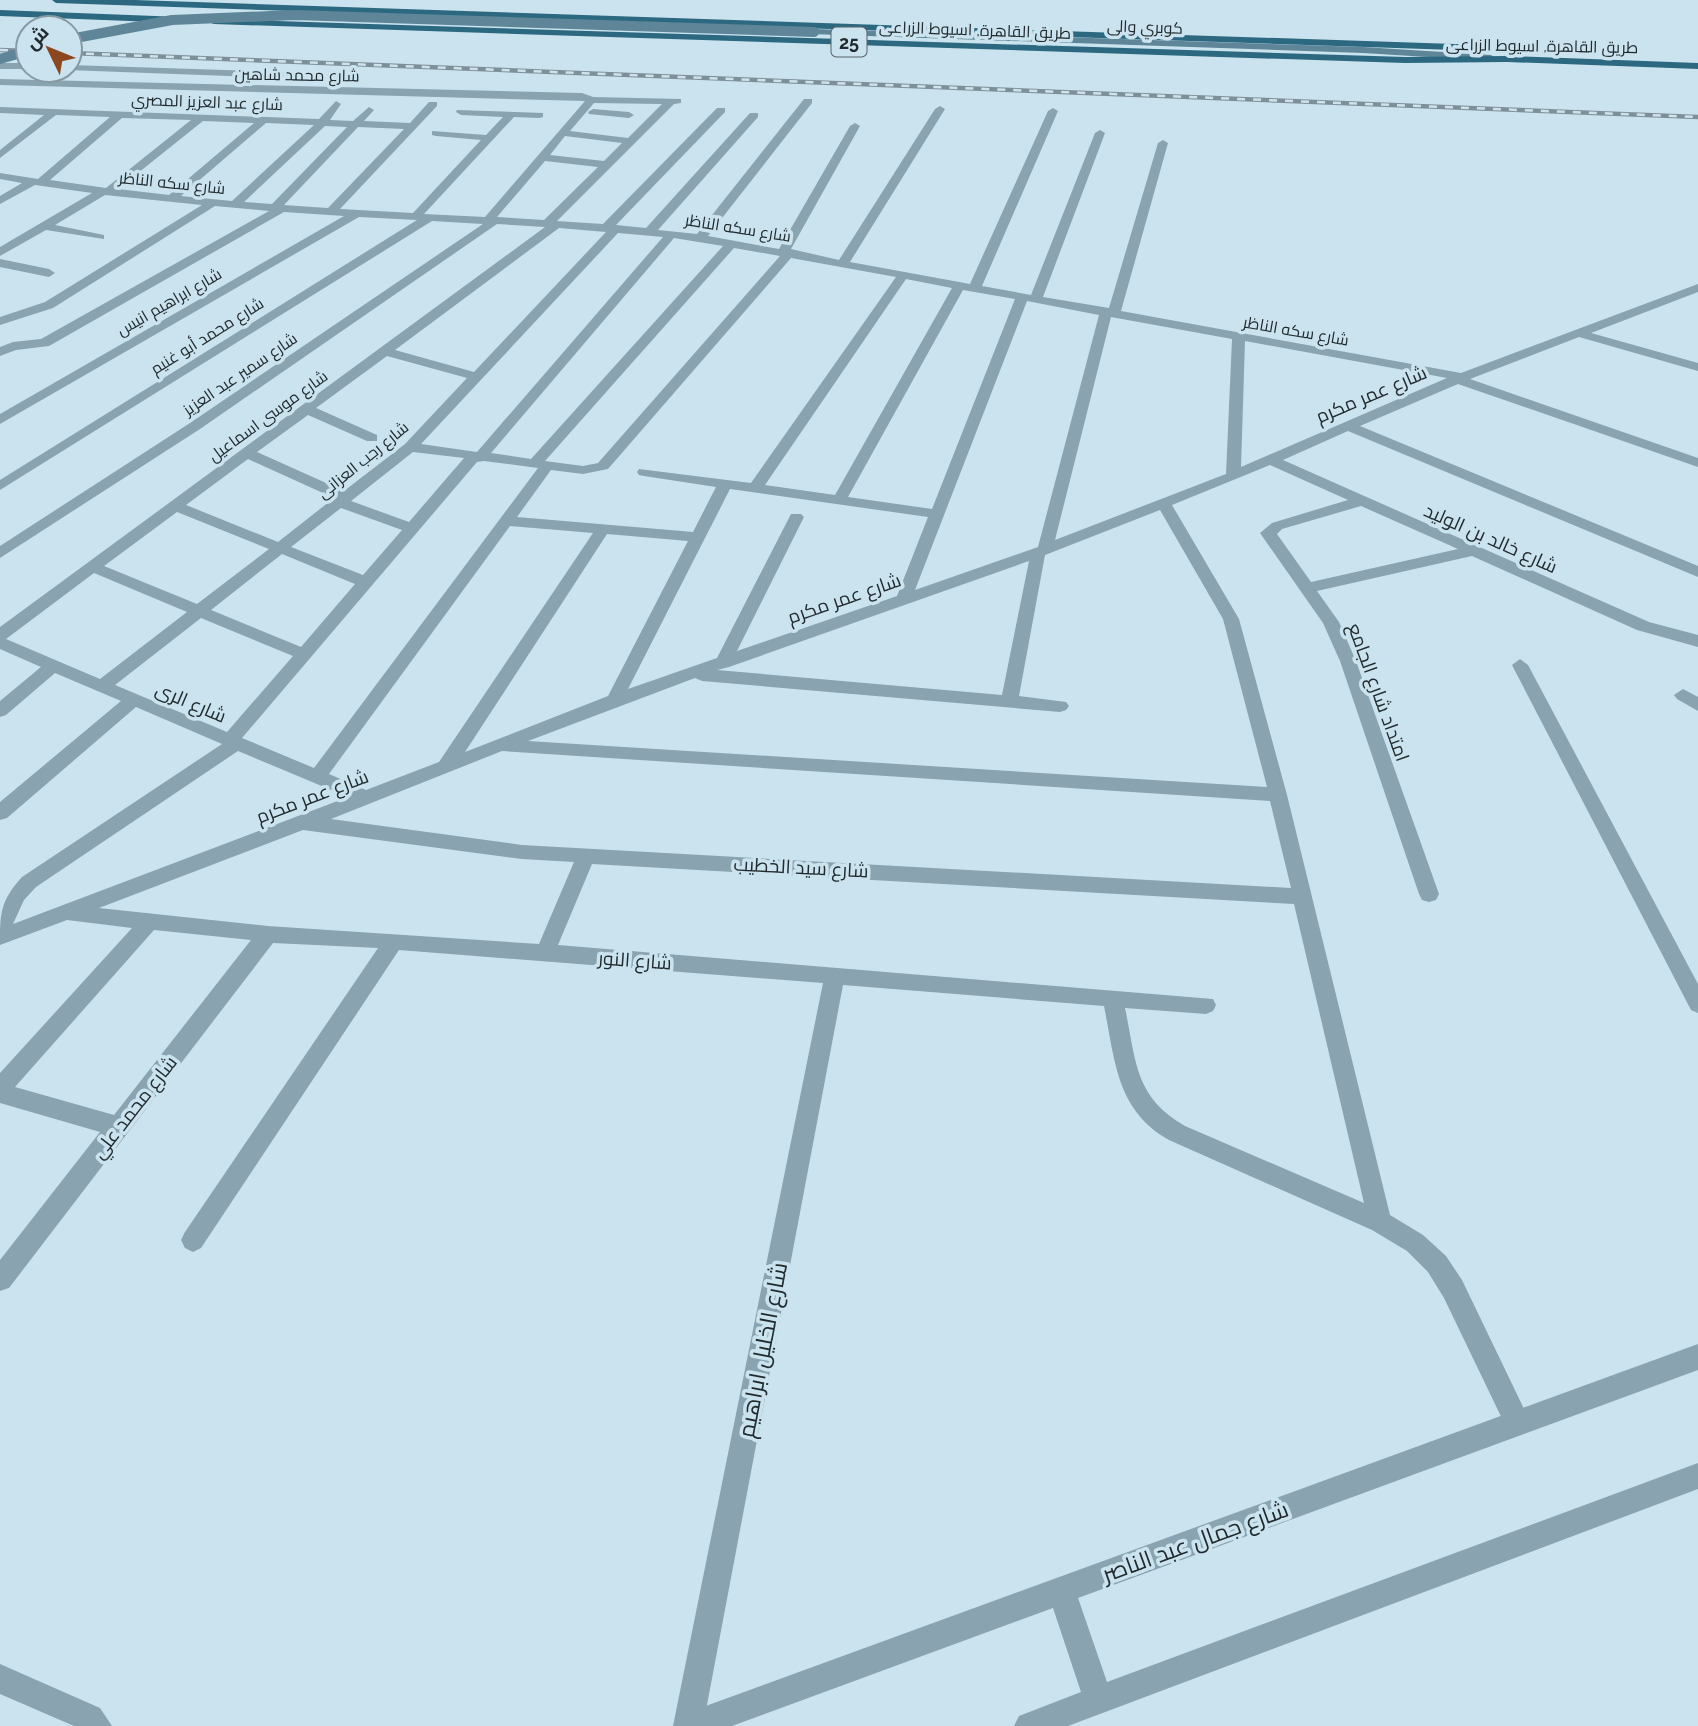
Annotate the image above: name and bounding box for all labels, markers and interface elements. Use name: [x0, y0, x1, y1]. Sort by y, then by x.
north arrow: [14, 14, 84, 84]
street label: كوبري والى: [1107, 16, 1183, 42]
street label: طريق القاهرة, اسيوط الزراعى: [879, 17, 1071, 44]
text: ش: [20, 21, 54, 55]
road number: 25: [832, 28, 866, 56]
street label: طريق القاهرة, اسيوط الزراعى: [1446, 35, 1638, 58]
street label: شارع محمد شاهين: [234, 64, 360, 88]
street label: شارع عبد العزيز المصري: [131, 90, 283, 118]
street label: شارع سكه الناظر: [117, 168, 226, 200]
street label: شارع سكه الناظر: [682, 210, 792, 248]
street label: شارع ابراهيم انيس: [113, 264, 226, 341]
street label: شارع محمد أبو غنيم: [147, 294, 268, 380]
street label: شارع سكه الناظر: [1240, 312, 1350, 352]
street label: شارع سمير عبد العزيز: [179, 329, 302, 421]
street label: شارع عمر مكرم: [1312, 361, 1431, 430]
street label: شارع موسى اسماعيل: [205, 366, 333, 467]
street label: شارع رجب العزانى: [314, 417, 414, 504]
street label: شارع خالد بن الوليد: [1420, 499, 1561, 580]
street label: شارع عمر مكرم: [784, 568, 905, 631]
street label: امتداد شارع الجامع: [1341, 620, 1414, 765]
street label: شارع الرى: [151, 677, 230, 729]
street label: شارع عمر مكرم: [253, 764, 372, 830]
street label: شارع سيد الخطيب: [733, 852, 869, 885]
street label: شارع النور: [596, 946, 672, 977]
street label: شارع محمد علي: [87, 1051, 184, 1165]
street label: شارع الخليل ابراهيم: [732, 1260, 795, 1441]
street label: شارع جمال عبد الناصر: [1096, 1495, 1293, 1591]

